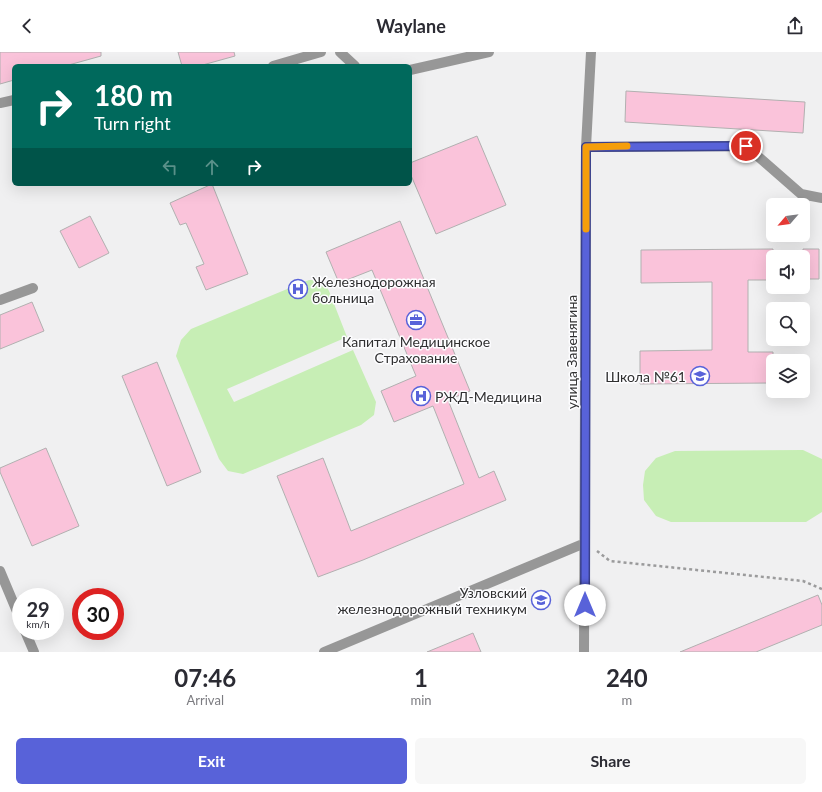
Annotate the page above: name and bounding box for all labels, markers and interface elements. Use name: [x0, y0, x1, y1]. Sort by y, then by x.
icon: back: [16, 15, 38, 37]
text: Waylane: [376, 15, 446, 37]
icon: share: [784, 15, 806, 37]
text: 180 m: [94, 78, 173, 112]
icon: right: [28, 80, 80, 132]
text: Turn right: [94, 112, 171, 134]
pin: [729, 129, 763, 163]
icon: arrive: [735, 135, 757, 157]
icon: left: [159, 156, 181, 178]
icon: ahead: [201, 156, 223, 178]
icon: right: [243, 156, 265, 178]
north arrow: [766, 198, 810, 242]
map controls: [766, 198, 810, 398]
button: sound: [766, 250, 810, 294]
place label: Железнодорожная больница: [312, 273, 436, 306]
hospital icon: Железнодорожная больница: [287, 278, 309, 300]
street label: улица Завенягина: [563, 295, 580, 409]
button: search: [766, 302, 810, 346]
office icon: Капитал Медицинское Страхование: [405, 309, 427, 331]
place label: Капитал Медицинское Страхование: [342, 333, 490, 366]
button: layers: [766, 354, 810, 398]
school or university icon: Школа №61: [689, 365, 711, 387]
place label: Школа №61: [605, 368, 686, 385]
hospital icon: РЖД-Медицина: [410, 385, 432, 407]
place label: РЖД-Медицина: [435, 388, 542, 405]
place label: Узловский железнодорожный техникум: [337, 584, 527, 617]
position arrow: [564, 584, 606, 626]
speed limit sign: 30: [72, 588, 124, 640]
school or university icon: Узловский железнодорожный техникум: [530, 589, 552, 611]
text: 29: [26, 597, 50, 621]
text: km/h: [26, 618, 50, 630]
text: 07:46: [174, 663, 236, 692]
text: 1: [414, 663, 428, 692]
text: 240: [606, 663, 648, 692]
text: Arrival: [187, 692, 224, 708]
text: min: [411, 692, 432, 708]
text: m: [621, 692, 632, 708]
button: Exit: [16, 738, 407, 784]
button: Share: [415, 738, 806, 784]

